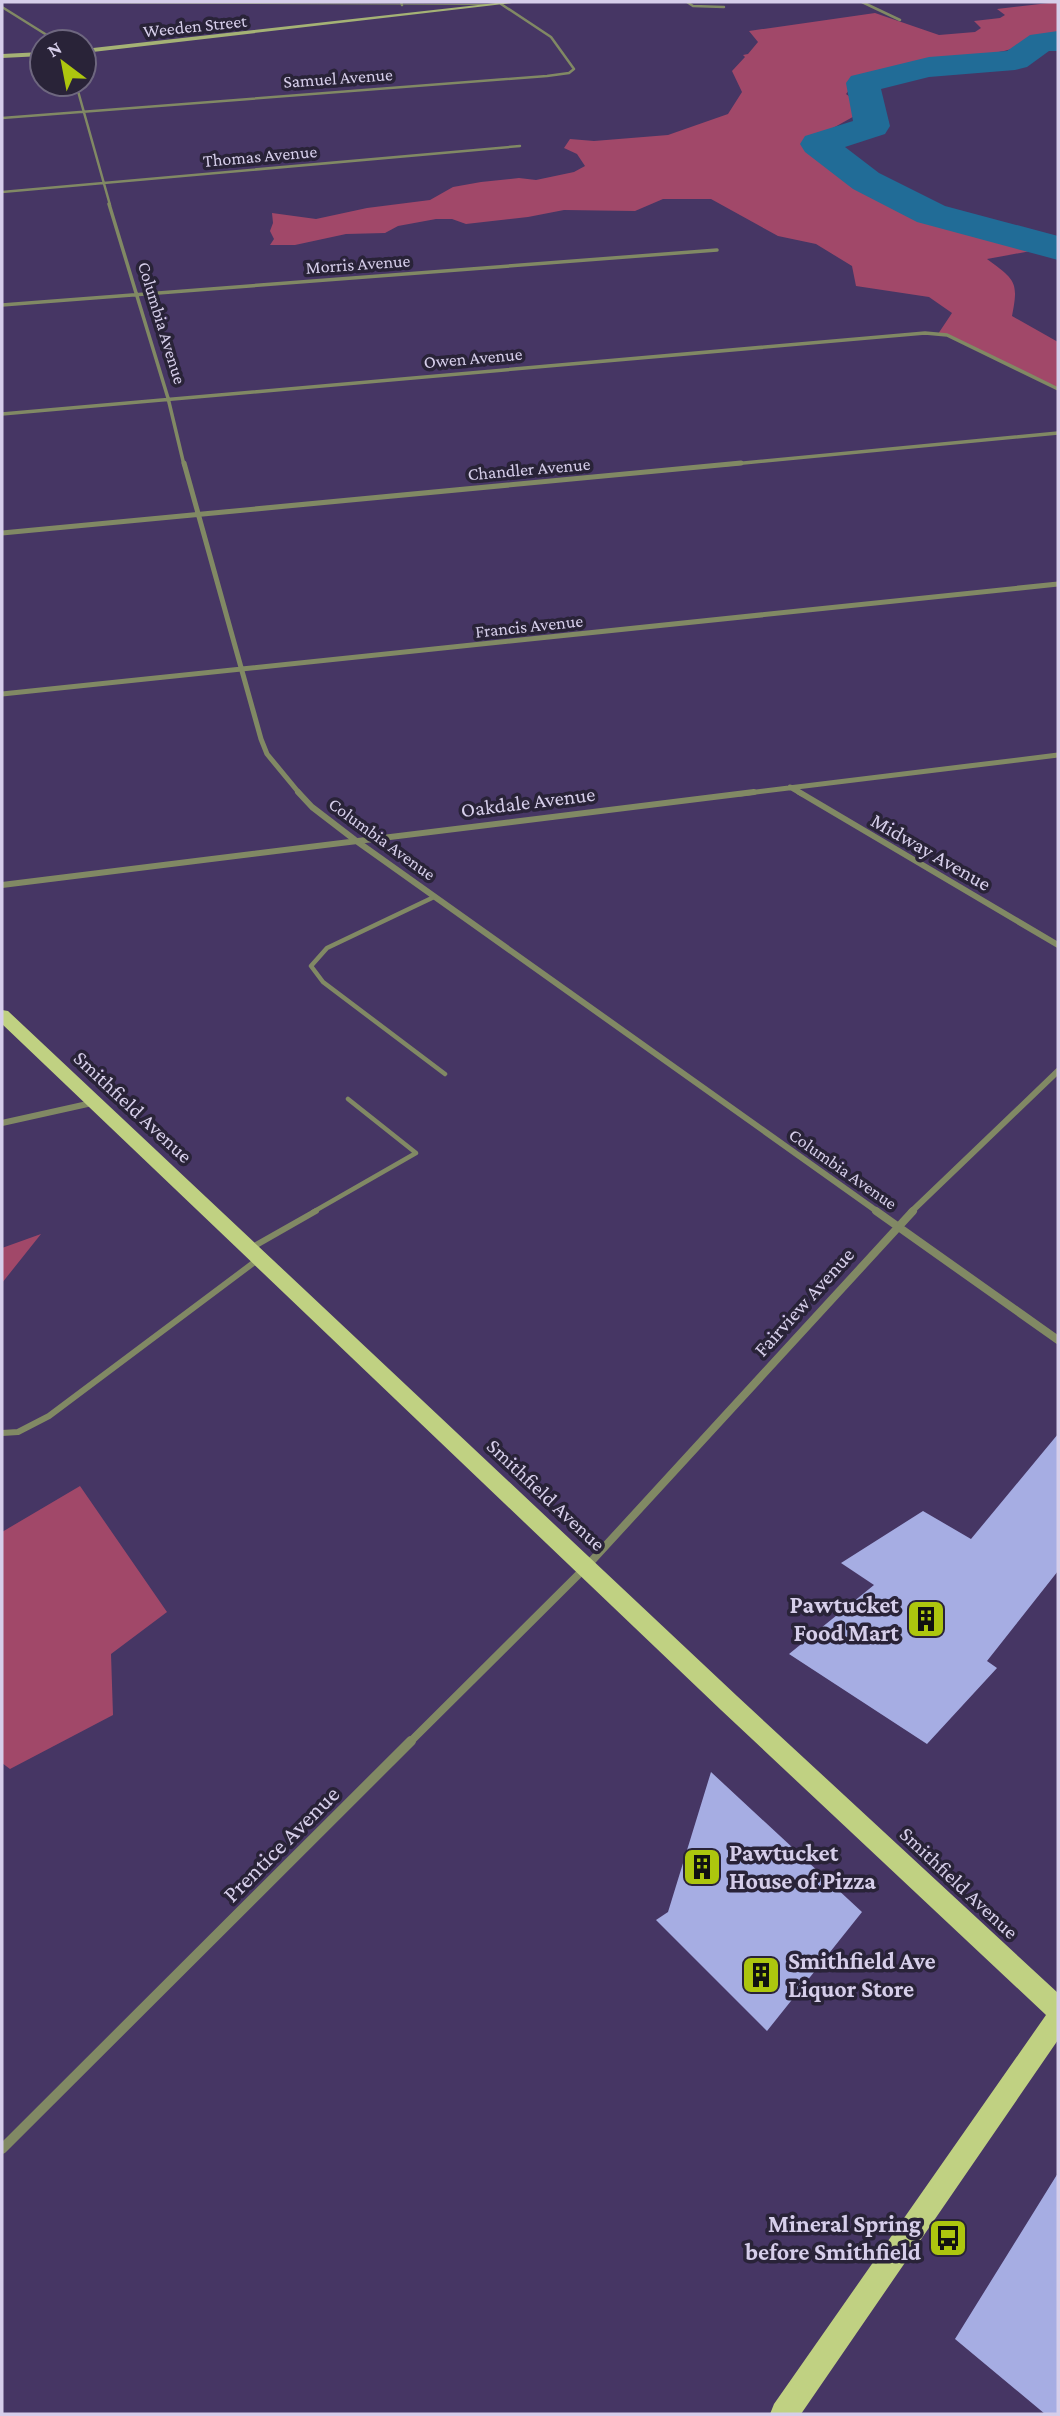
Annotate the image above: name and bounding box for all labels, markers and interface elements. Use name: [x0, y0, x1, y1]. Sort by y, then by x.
street label: Weeden Street: [142, 11, 249, 41]
north arrow: [28, 28, 98, 98]
text: N: [43, 37, 65, 61]
street label: Samuel Avenue: [283, 64, 394, 92]
street label: Thomas Avenue: [202, 141, 318, 171]
street label: Morris Avenue: [305, 250, 411, 278]
street label: Columbia Avenue: [134, 259, 190, 387]
street label: Owen Avenue: [423, 344, 523, 372]
street label: Chandler Avenue: [467, 454, 591, 484]
street label: Francis Avenue: [474, 610, 584, 642]
street label: Oakdale Avenue: [460, 782, 596, 822]
street label: Columbia Avenue: [325, 794, 439, 884]
street label: Midway Avenue: [867, 808, 995, 896]
street label: Smithfield Avenue: [69, 1046, 197, 1168]
street label: Columbia Avenue: [785, 1124, 901, 1214]
street label: Fairview Avenue: [749, 1243, 859, 1361]
street label: Smithfield Avenue: [482, 1434, 610, 1556]
place label: Pawtucket Food Mart: [790, 1591, 899, 1646]
building icon: Pawtucket Food Mart: [905, 1598, 947, 1640]
street label: Prentice Avenue: [217, 1780, 344, 1907]
street label: Smithfield Avenue: [895, 1822, 1023, 1944]
place label: Pawtucket House of Pizza: [729, 1839, 876, 1894]
building icon: Pawtucket House of Pizza: [681, 1846, 723, 1888]
place label: Smithfield Ave Liquor Store: [788, 1947, 936, 2002]
building icon: Smithfield Ave Liquor Store: [740, 1954, 782, 1996]
place label: Mineral Spring before Smithfield: [744, 2210, 921, 2265]
bus stop icon: Mineral Spring before Smithfield: [927, 2217, 969, 2259]

